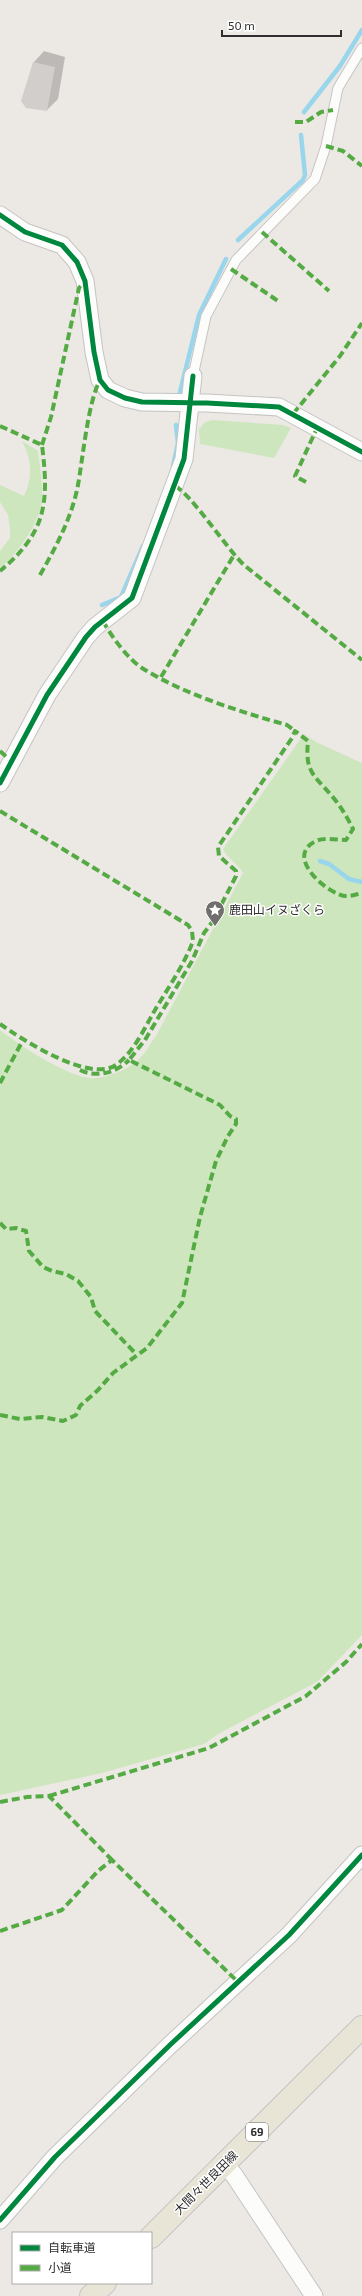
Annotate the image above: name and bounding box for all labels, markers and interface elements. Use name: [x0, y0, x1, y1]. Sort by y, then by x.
scale bar: [222, 12, 341, 38]
text: 50 m: [228, 18, 255, 32]
place icon: 鹿田山イヌざくら: [204, 899, 226, 927]
place label: 鹿田山イヌざくら: [229, 902, 325, 916]
road number: 69: [246, 2123, 268, 2141]
street label: 大間々世良田線: [171, 2148, 240, 2217]
legend: [12, 2232, 152, 2284]
text: 自転車道: [48, 2240, 96, 2254]
text: 小道: [48, 2260, 72, 2274]

